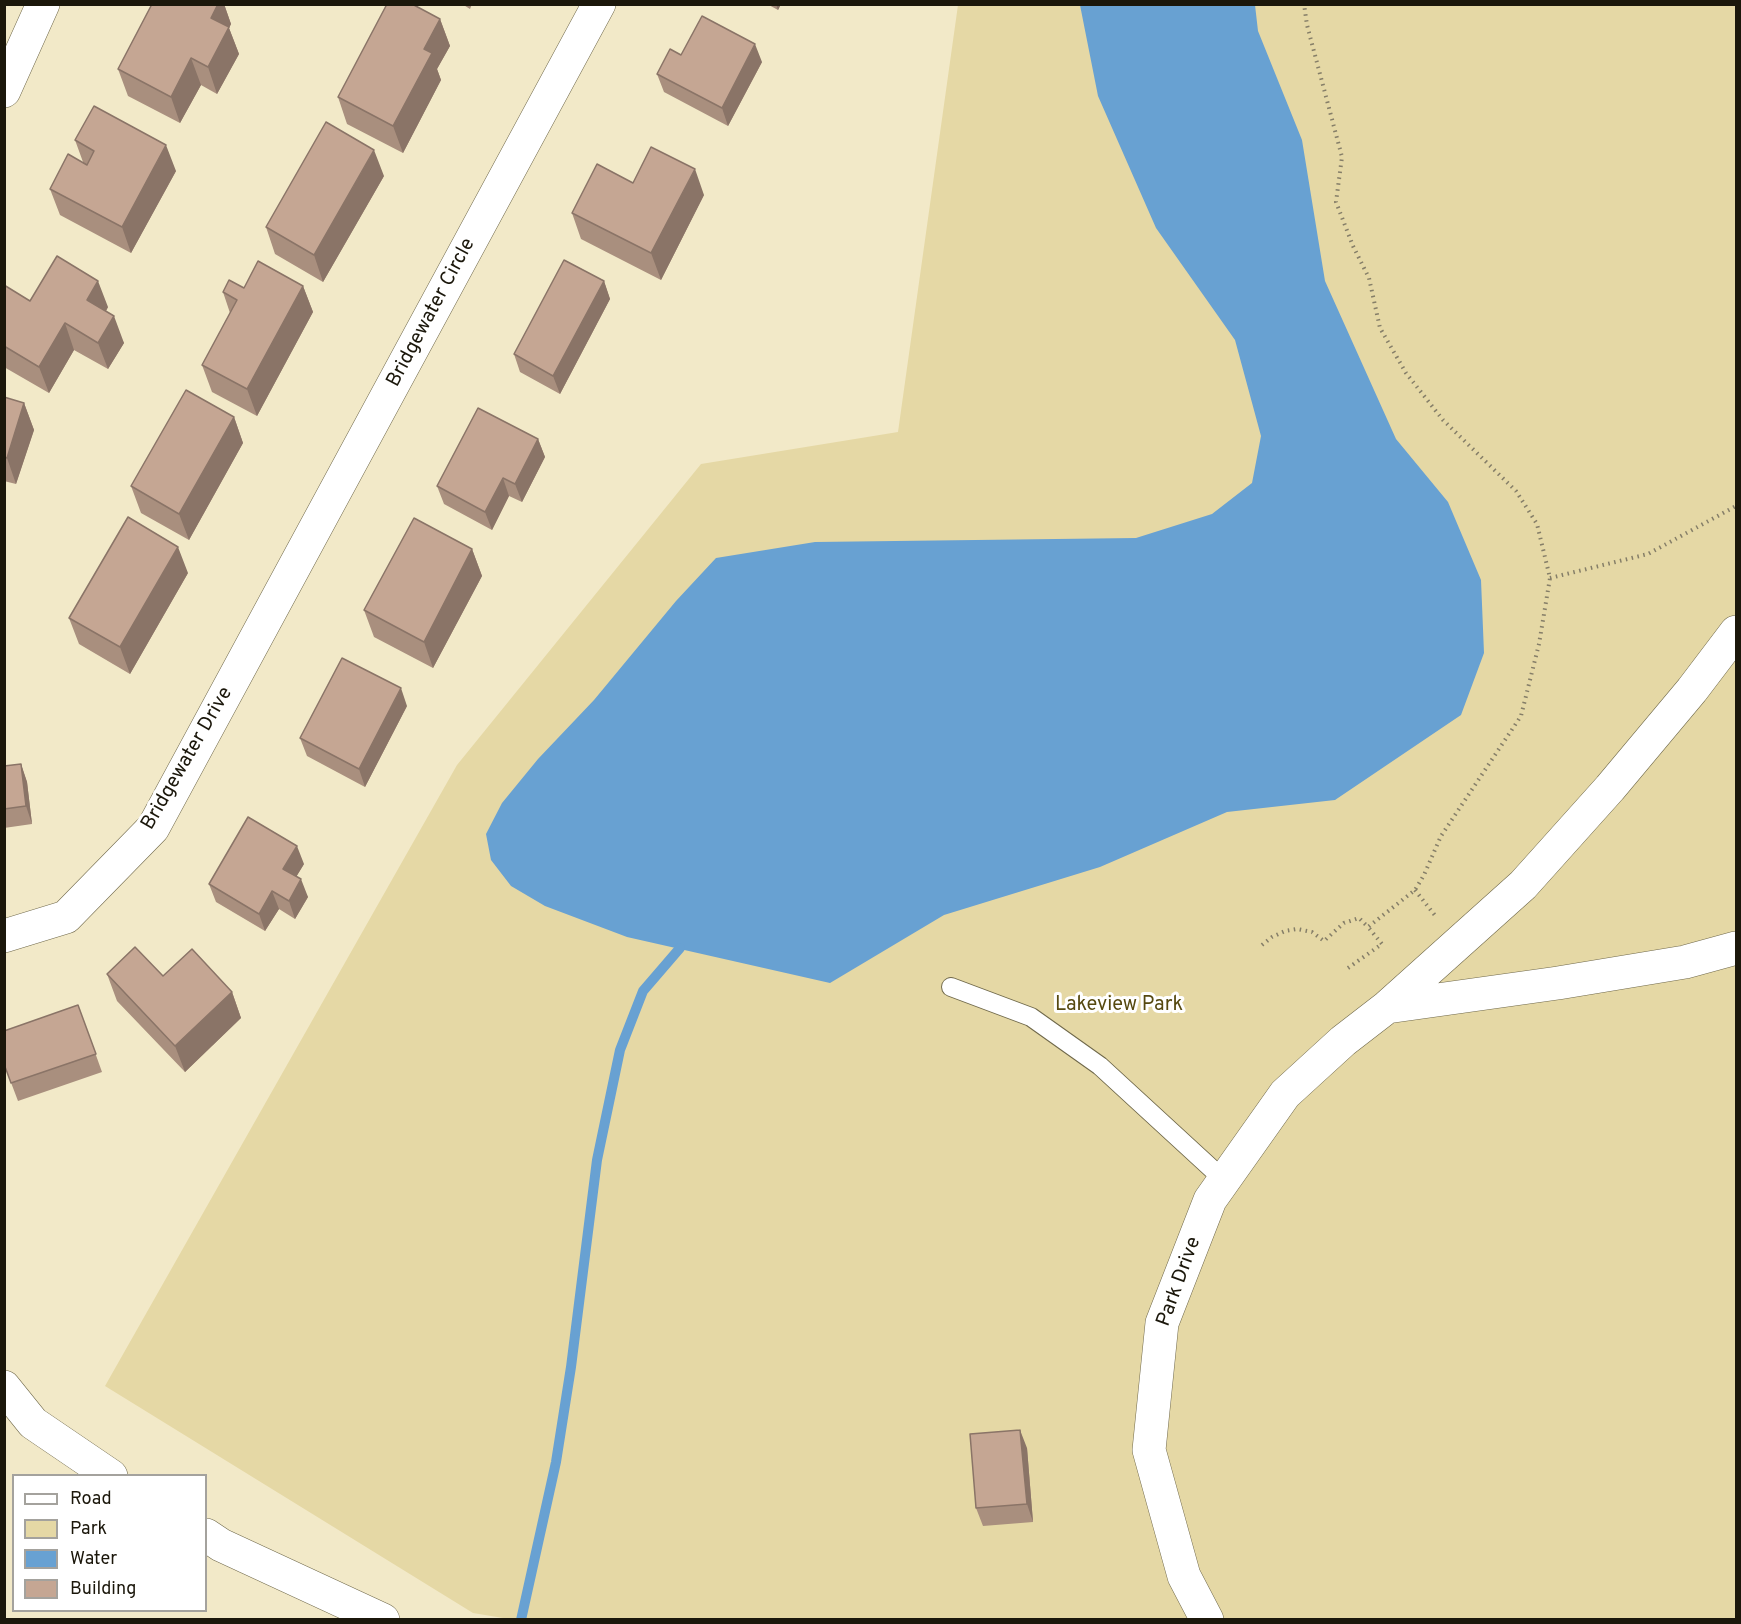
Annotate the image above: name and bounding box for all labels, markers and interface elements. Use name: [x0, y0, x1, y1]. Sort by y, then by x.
street label: Bridgewater Circle: [383, 234, 481, 392]
street label: Bridgewater Drive: [137, 683, 239, 835]
park label: Lakeview Park: [1055, 994, 1183, 1018]
street label: Park Drive: [1153, 1234, 1207, 1330]
legend: [12, 1474, 207, 1612]
text: Road: [70, 1488, 112, 1511]
text: Park: [70, 1518, 107, 1541]
text: Water: [70, 1548, 117, 1571]
text: Building: [70, 1578, 136, 1601]

